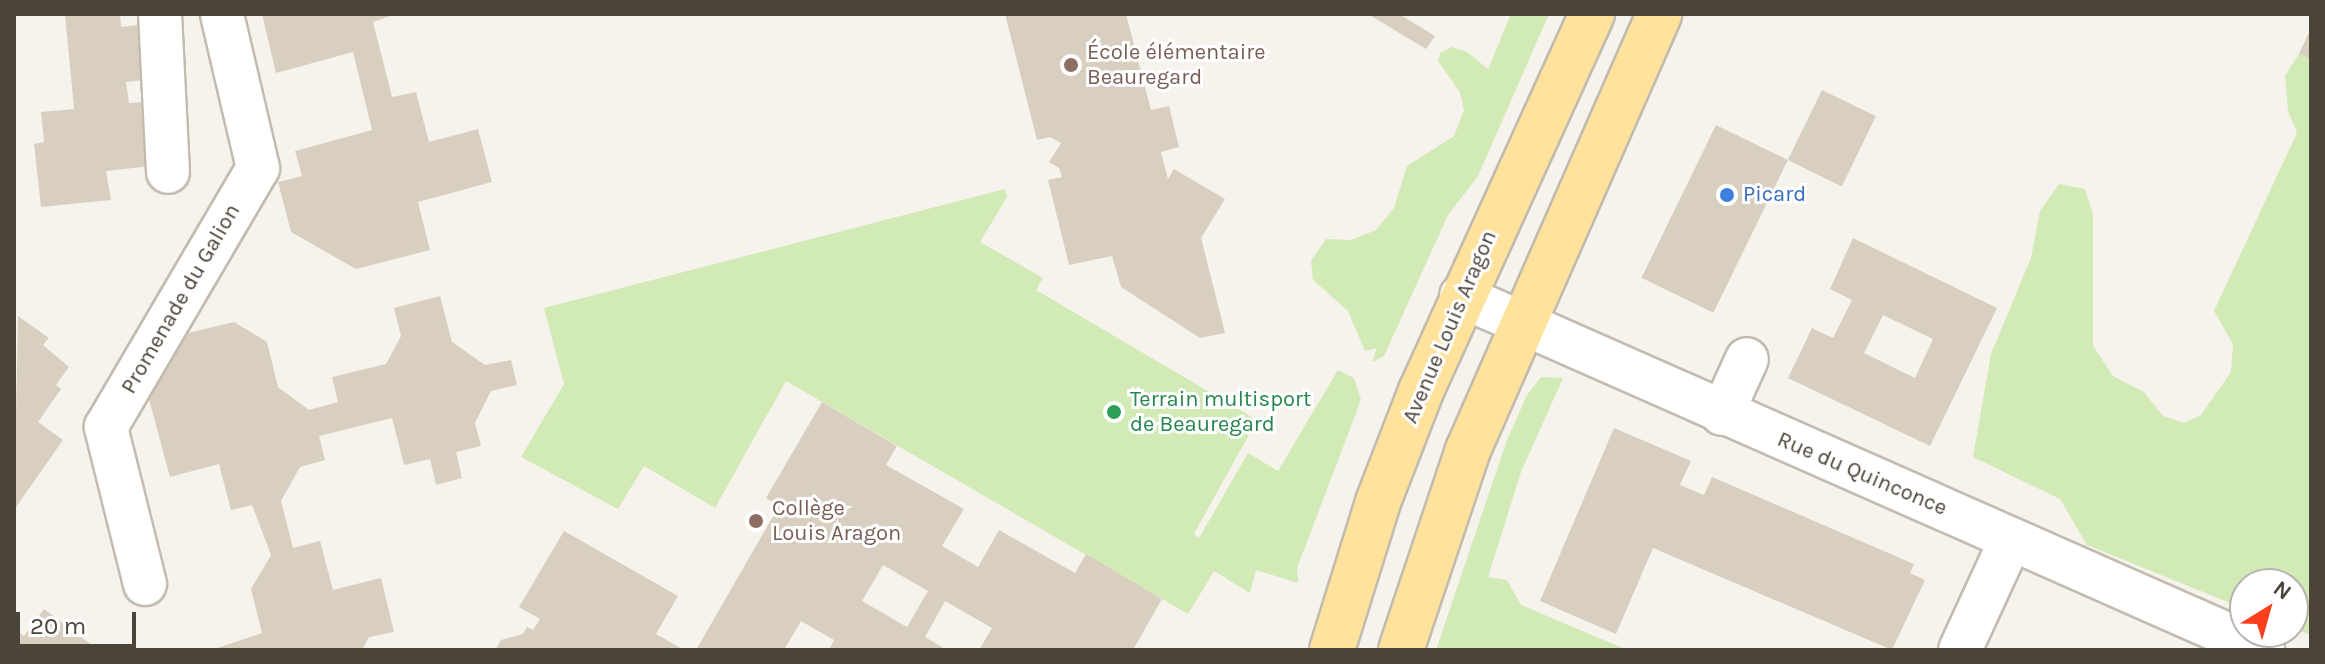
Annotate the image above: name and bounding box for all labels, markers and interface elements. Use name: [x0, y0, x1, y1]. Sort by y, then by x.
place label: École élémentaire Beauregard: [1087, 39, 1266, 90]
marker: École élémentaire Beauregard: [1062, 56, 1080, 74]
place label: Picard: [1743, 182, 1806, 208]
marker: Picard: [1718, 186, 1736, 204]
street label: Promenade du Galion: [116, 199, 246, 399]
street label: Avenue Louis Aragon: [1397, 227, 1503, 427]
place label: Terrain multisport de Beauregard: [1130, 386, 1311, 438]
marker: Terrain multisport de Beauregard: [1105, 403, 1123, 421]
street label: Rue du Quinconce: [1773, 426, 1951, 522]
place label: Collège Louis Aragon: [772, 495, 901, 546]
marker: Collège Louis Aragon: [747, 512, 765, 530]
north arrow: [2229, 568, 2309, 648]
text: N: [2268, 575, 2296, 606]
scale bar: [20, 596, 140, 646]
text: 20 m: [30, 612, 86, 640]

